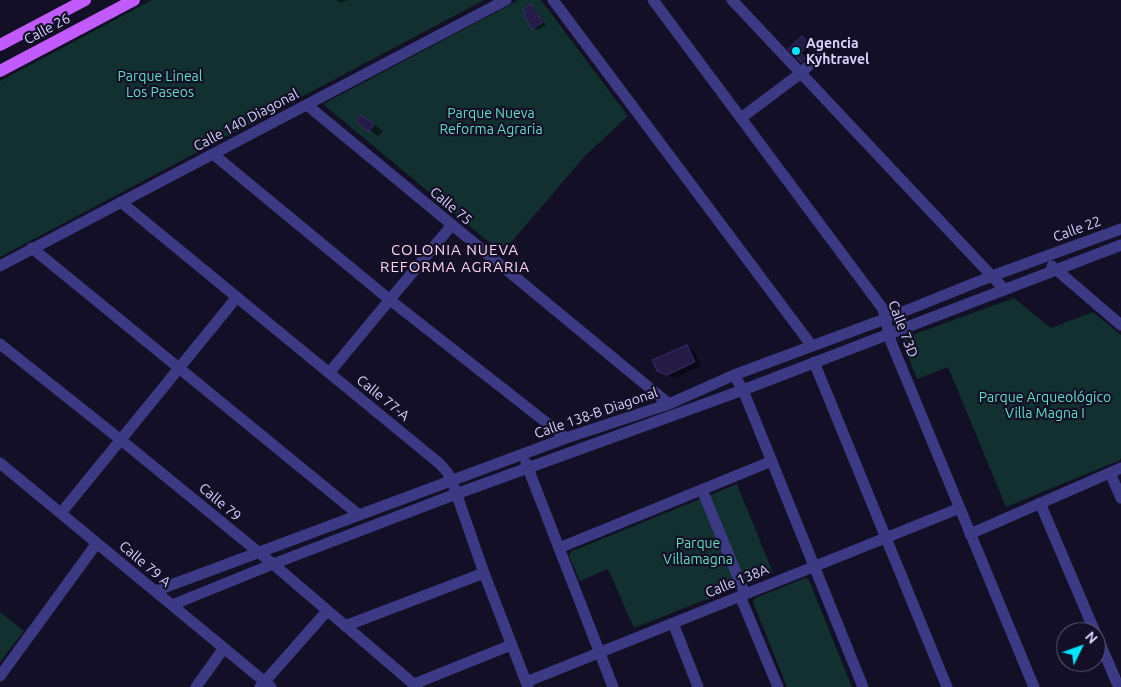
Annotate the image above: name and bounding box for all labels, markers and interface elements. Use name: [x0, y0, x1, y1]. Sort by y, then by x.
street label: Calle 26: [21, 10, 73, 48]
place label: Agencia Kyhtravel: [806, 35, 869, 68]
marker: Agencia Kyhtravel: [790, 45, 802, 57]
park label: Parque Lineal Los Paseos: [118, 68, 202, 100]
street label: Calle 140 Diagonal: [191, 85, 301, 155]
park label: Parque Nueva Reforma Agraria: [439, 105, 543, 138]
street label: Calle 75: [427, 184, 475, 228]
street label: Calle 22: [1051, 213, 1103, 245]
district label: COLONIA NUEVA REFORMA AGRARIA: [378, 241, 532, 276]
street label: Calle 73D: [884, 298, 922, 360]
street label: Calle 77-A: [353, 372, 413, 424]
street label: Calle 138-B Diagonal: [532, 384, 660, 442]
park label: Parque Arqueológico Villa Magna I: [979, 389, 1111, 422]
street label: Calle 79: [196, 480, 244, 524]
park label: Parque Villamagna: [663, 535, 733, 568]
street label: Calle 79 A: [116, 538, 174, 590]
street label: Calle 138A: [703, 561, 771, 601]
north arrow: [1056, 622, 1106, 672]
text: N: [1082, 628, 1101, 647]

